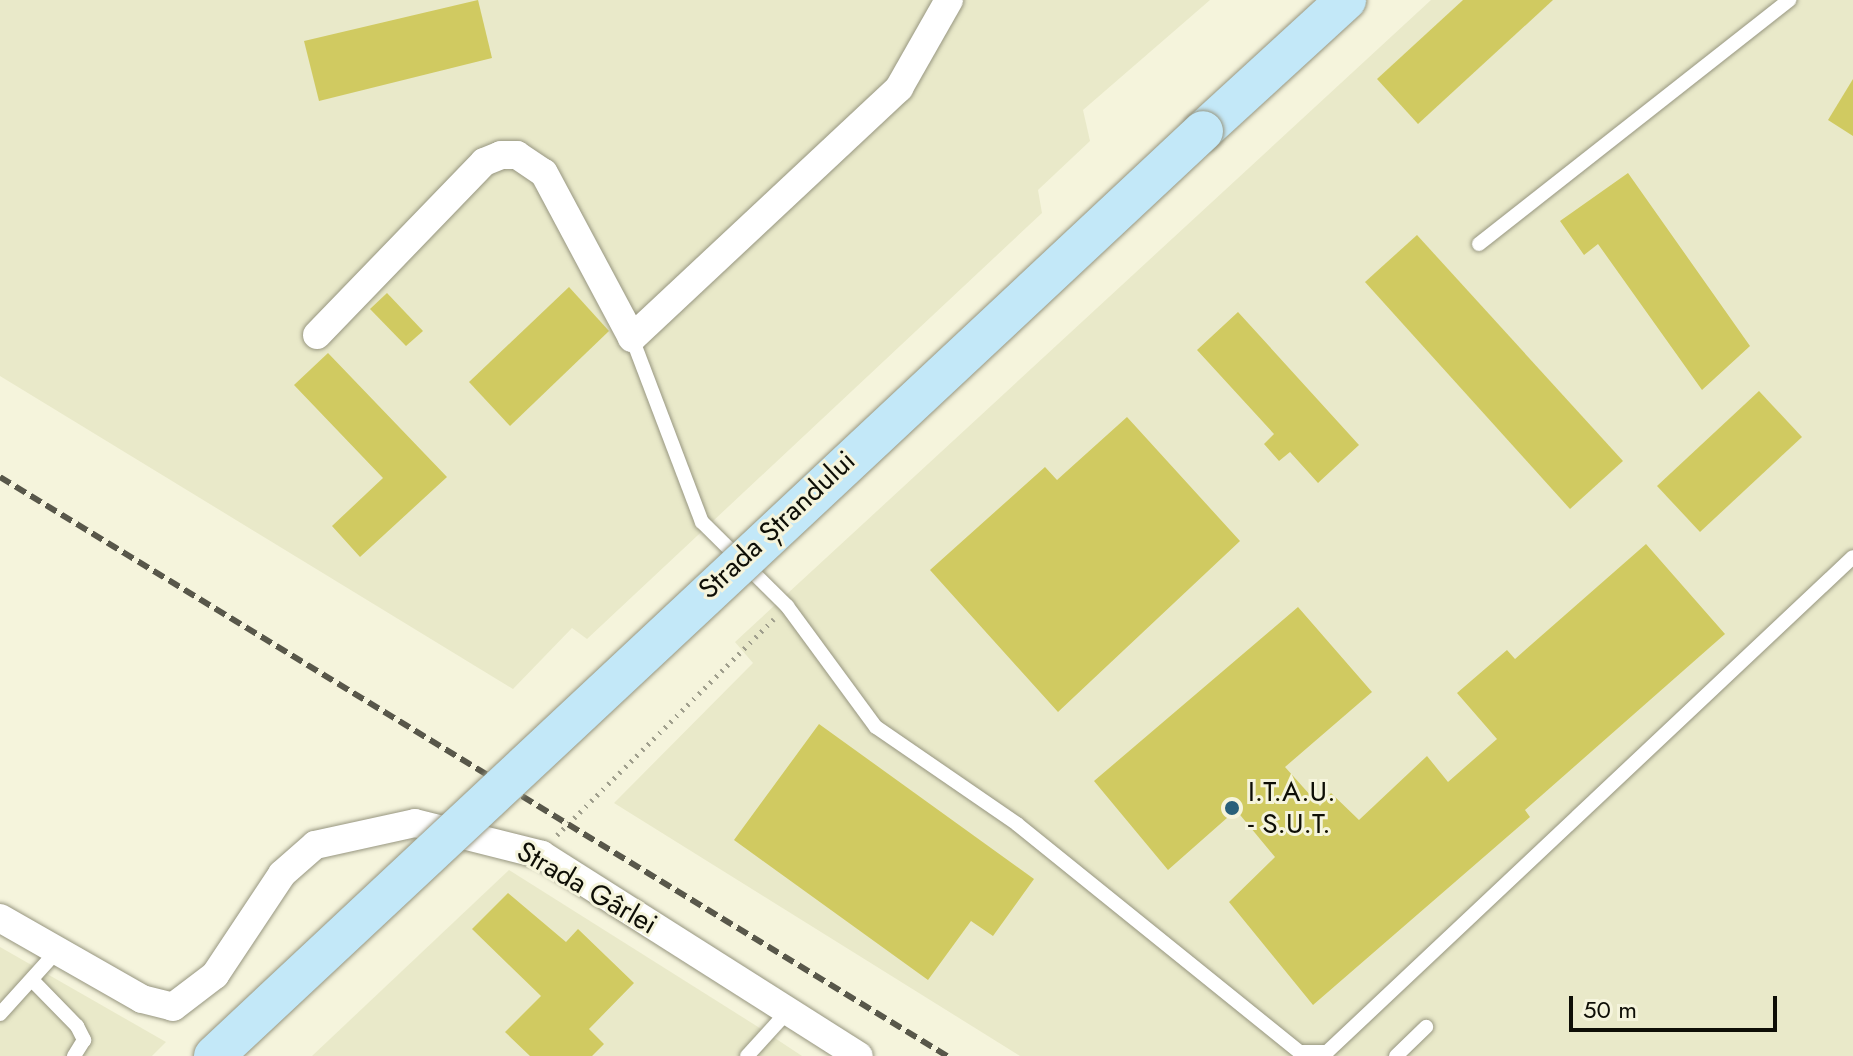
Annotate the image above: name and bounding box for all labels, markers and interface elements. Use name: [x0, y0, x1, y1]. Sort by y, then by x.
street label: Strada Ștrandului: [692, 444, 862, 606]
place label: I.T.A.U. - S.U.T.: [1248, 775, 1336, 841]
marker: I.T.A.U. - S.U.T.: [1223, 799, 1241, 817]
street label: Strada Gârlei: [511, 834, 663, 942]
scale bar: [1573, 980, 1781, 1030]
text: 50 m: [1583, 992, 1637, 1027]

